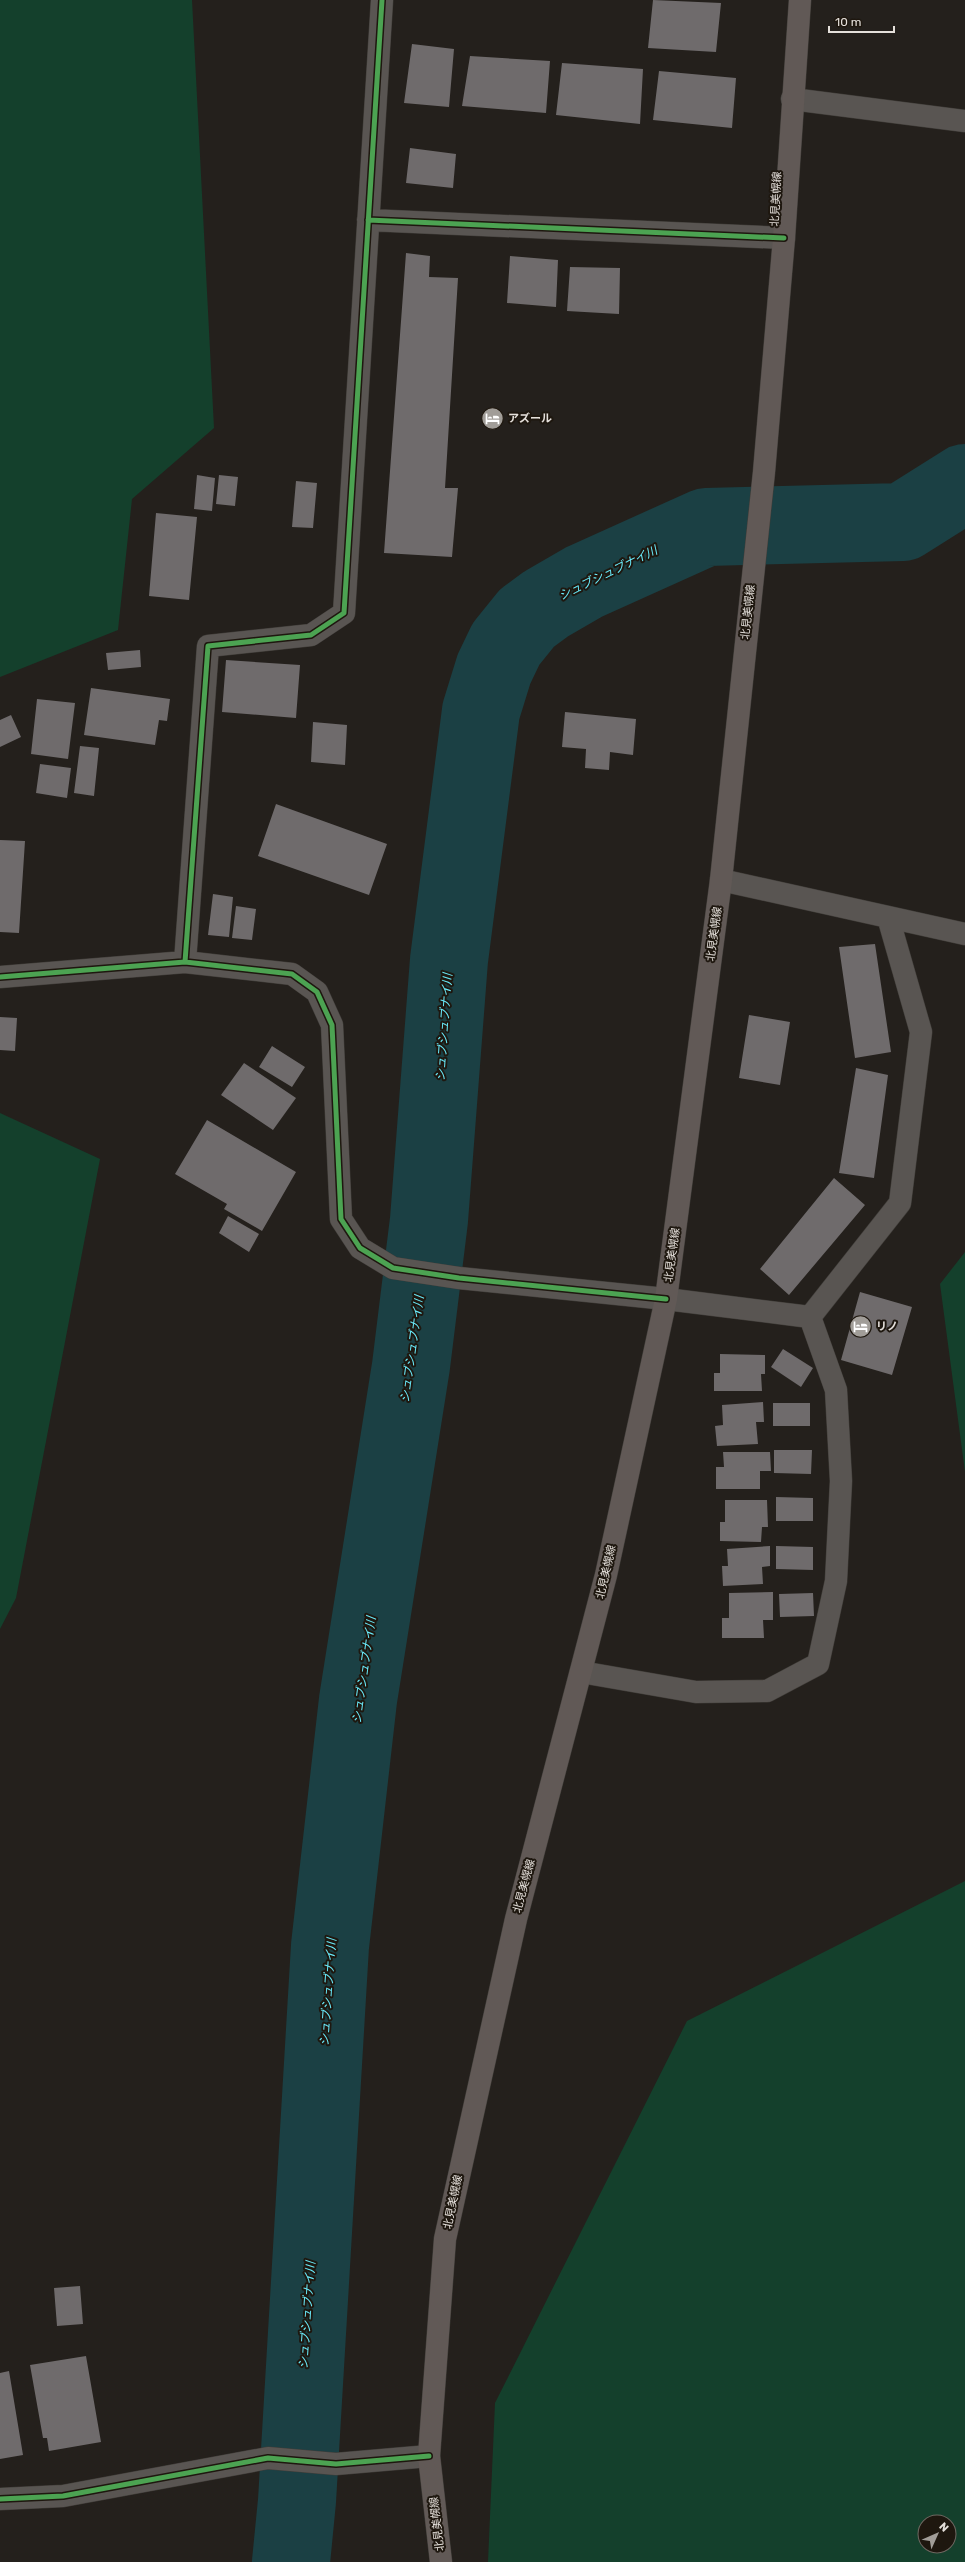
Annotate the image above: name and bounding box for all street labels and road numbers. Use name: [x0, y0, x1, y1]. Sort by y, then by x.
street label: 北見美幌線: [768, 171, 784, 227]
street label: 北見美幌線: [739, 584, 757, 640]
street label: 北見美幌線: [704, 906, 724, 962]
street label: 北見美幌線: [662, 1227, 682, 1283]
street label: 北見美幌線: [593, 1544, 619, 1600]
street label: 北見美幌線: [511, 1858, 537, 1914]
street label: 北見美幌線: [441, 2174, 465, 2230]
street label: 北見美幌線: [427, 2496, 447, 2552]

